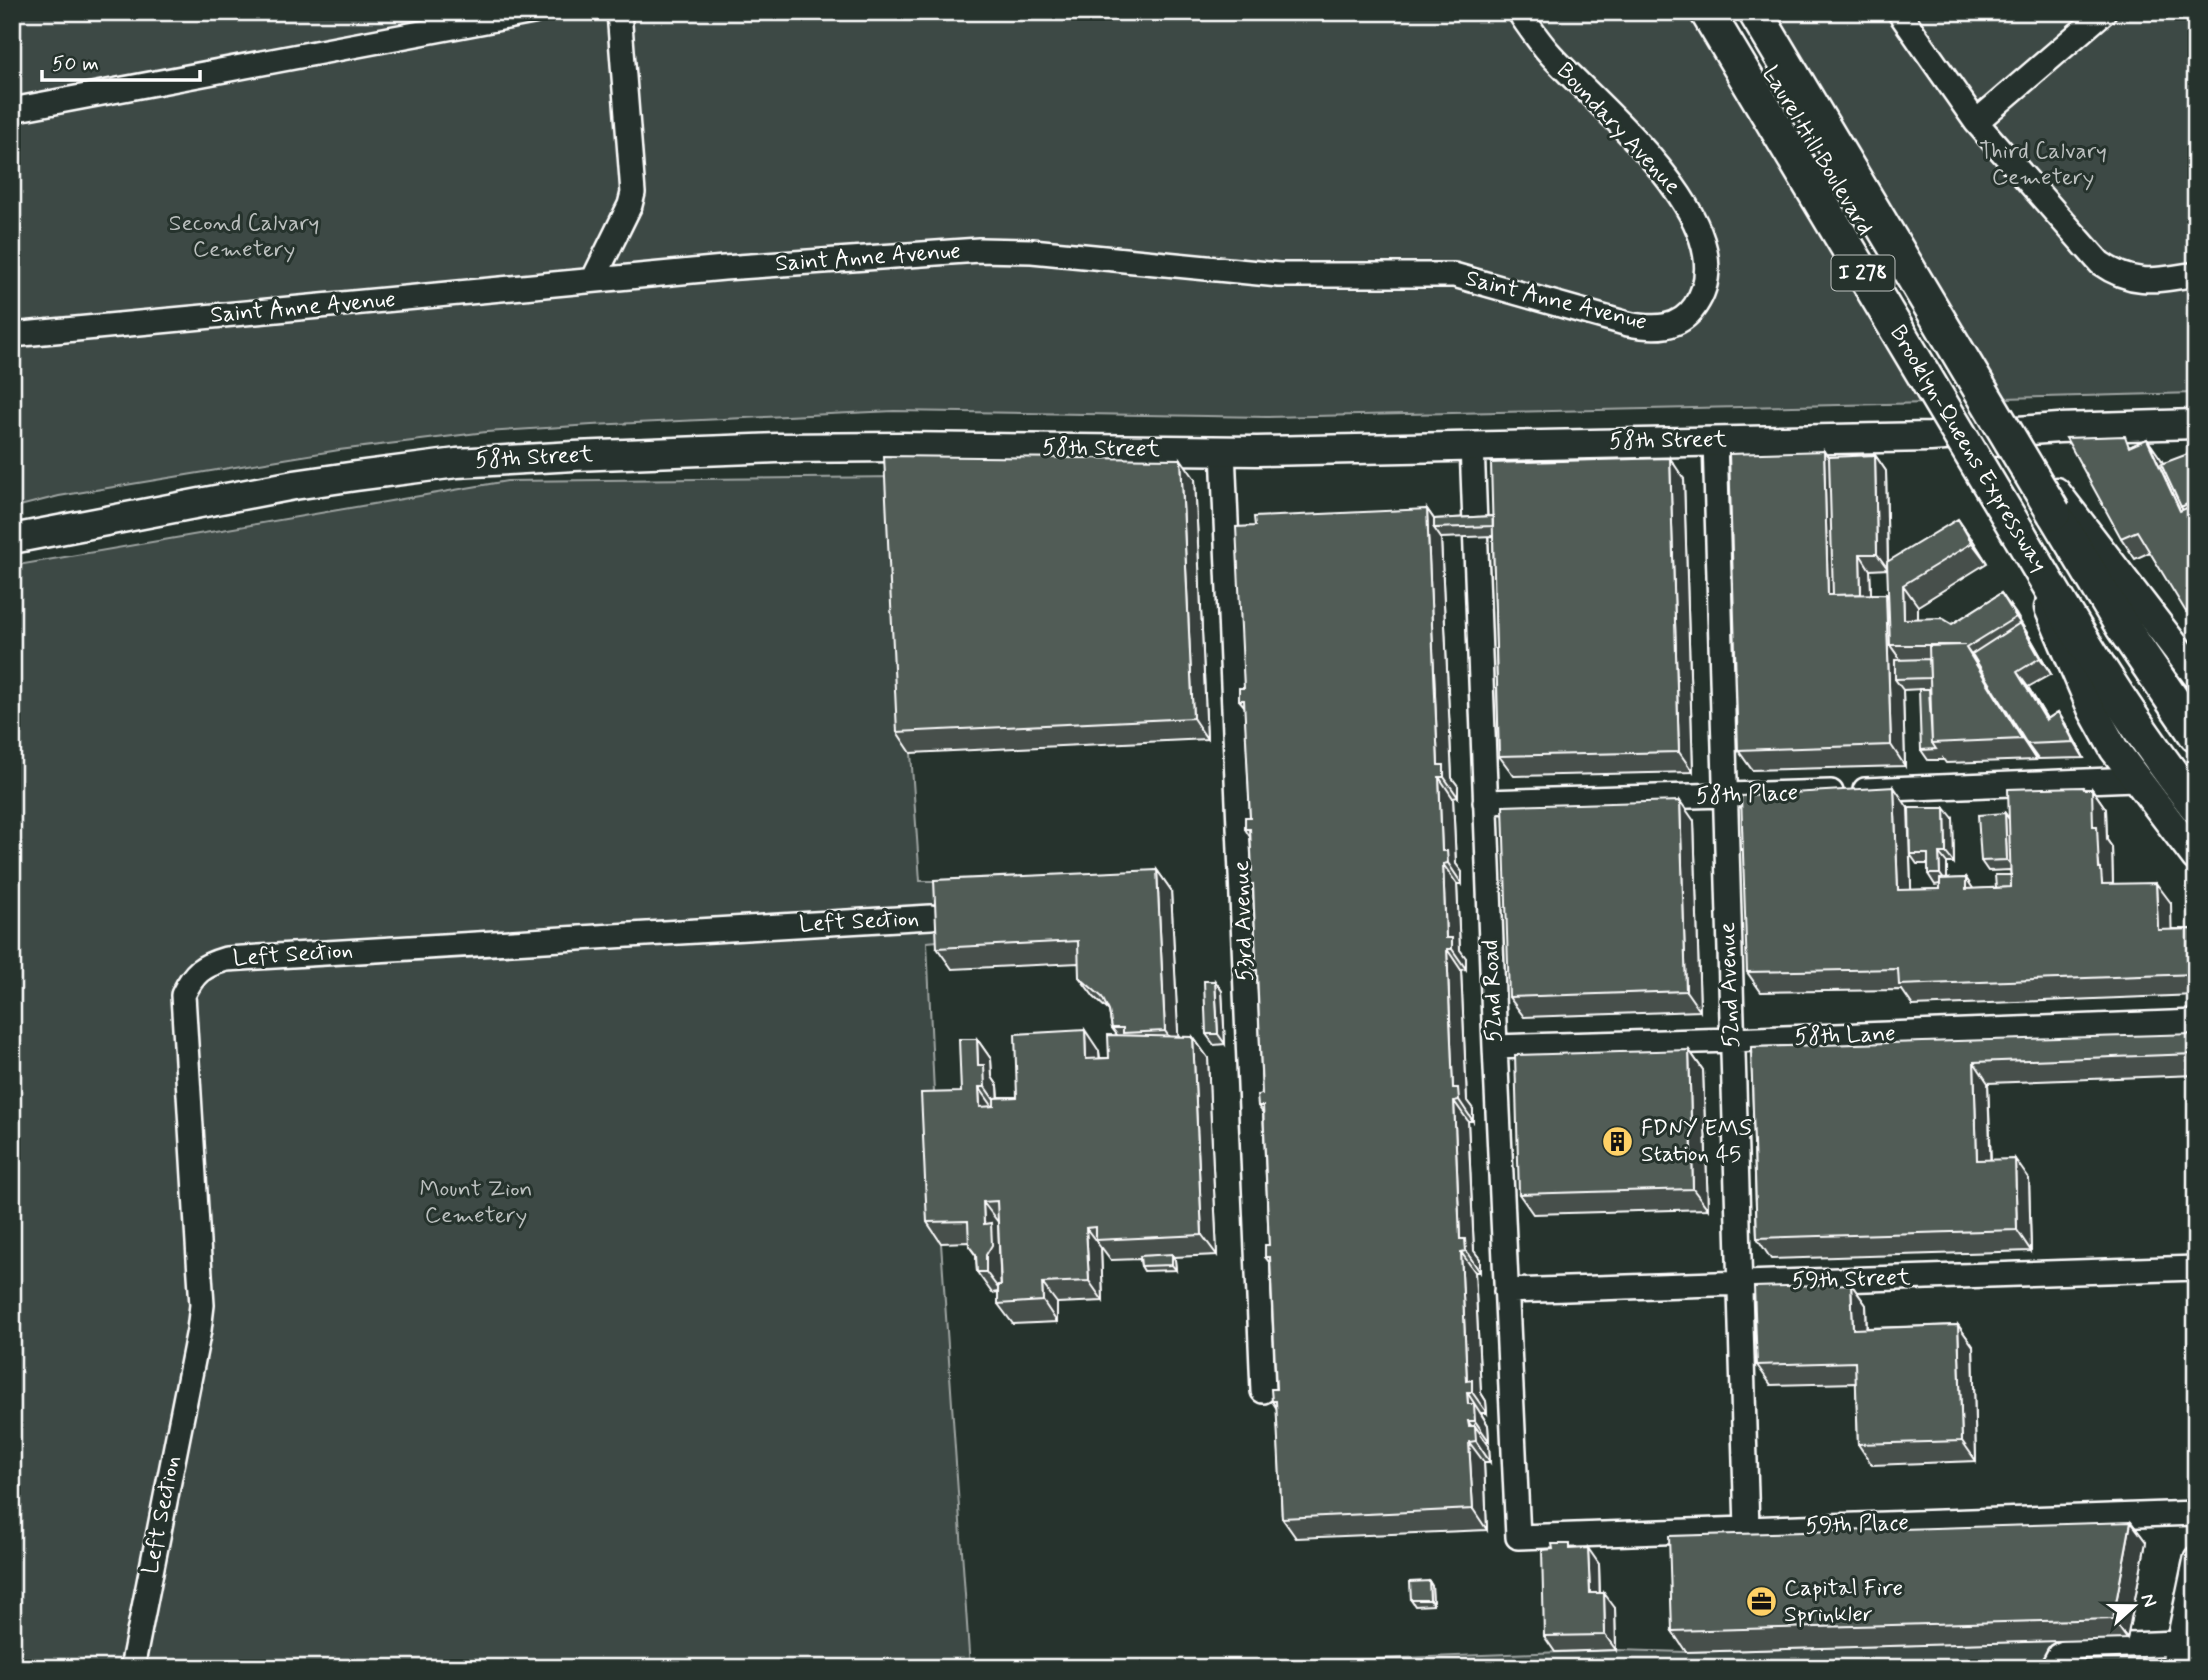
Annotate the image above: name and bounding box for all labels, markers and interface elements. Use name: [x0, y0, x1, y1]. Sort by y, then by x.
scale bar: [42, 38, 200, 82]
text: 50 m: [52, 50, 99, 78]
street label: Boundary Avenue: [1549, 57, 1687, 201]
street label: Laurel Hill Boulevard: [1755, 61, 1879, 241]
park label: Third Calvary Cemetery: [1979, 137, 2107, 193]
park label: Second Calvary Cemetery: [169, 209, 319, 265]
street label: Saint Anne Avenue: [774, 237, 962, 279]
road number: I 278: [1832, 256, 1895, 290]
street label: Saint Anne Avenue: [1462, 264, 1650, 338]
street label: Saint Anne Avenue: [209, 285, 397, 331]
street label: Brooklyn-Queens Expressway: [1882, 320, 2054, 578]
street label: 58th Street: [1609, 425, 1728, 457]
street label: 58th Street: [1042, 433, 1161, 465]
street label: 58th Street: [474, 440, 594, 476]
street label: 58th Place: [1695, 778, 1799, 812]
street label: 53rd Avenue: [1227, 860, 1261, 982]
street label: Left Section: [798, 904, 920, 940]
street label: 52nd Avenue: [1713, 922, 1747, 1048]
street label: Left Section: [232, 936, 354, 974]
street label: 52nd Road: [1476, 939, 1510, 1043]
street label: 58th Lane: [1794, 1019, 1896, 1053]
place label: FDNY EMS Station 45: [1641, 1114, 1752, 1170]
building icon: FDNY EMS Station 45: [1601, 1125, 1635, 1159]
park label: Mount Zion Cemetery: [419, 1175, 533, 1231]
street label: 59th Street: [1791, 1263, 1911, 1297]
street label: Left Section: [136, 1453, 188, 1577]
street label: 59th Place: [1805, 1508, 1909, 1542]
north arrow: [2100, 1572, 2170, 1642]
place label: Capital Fire Sprinkler: [1784, 1574, 1903, 1630]
office icon: Capital Fire Sprinkler: [1744, 1585, 1778, 1619]
text: N: [2135, 1590, 2162, 1611]

